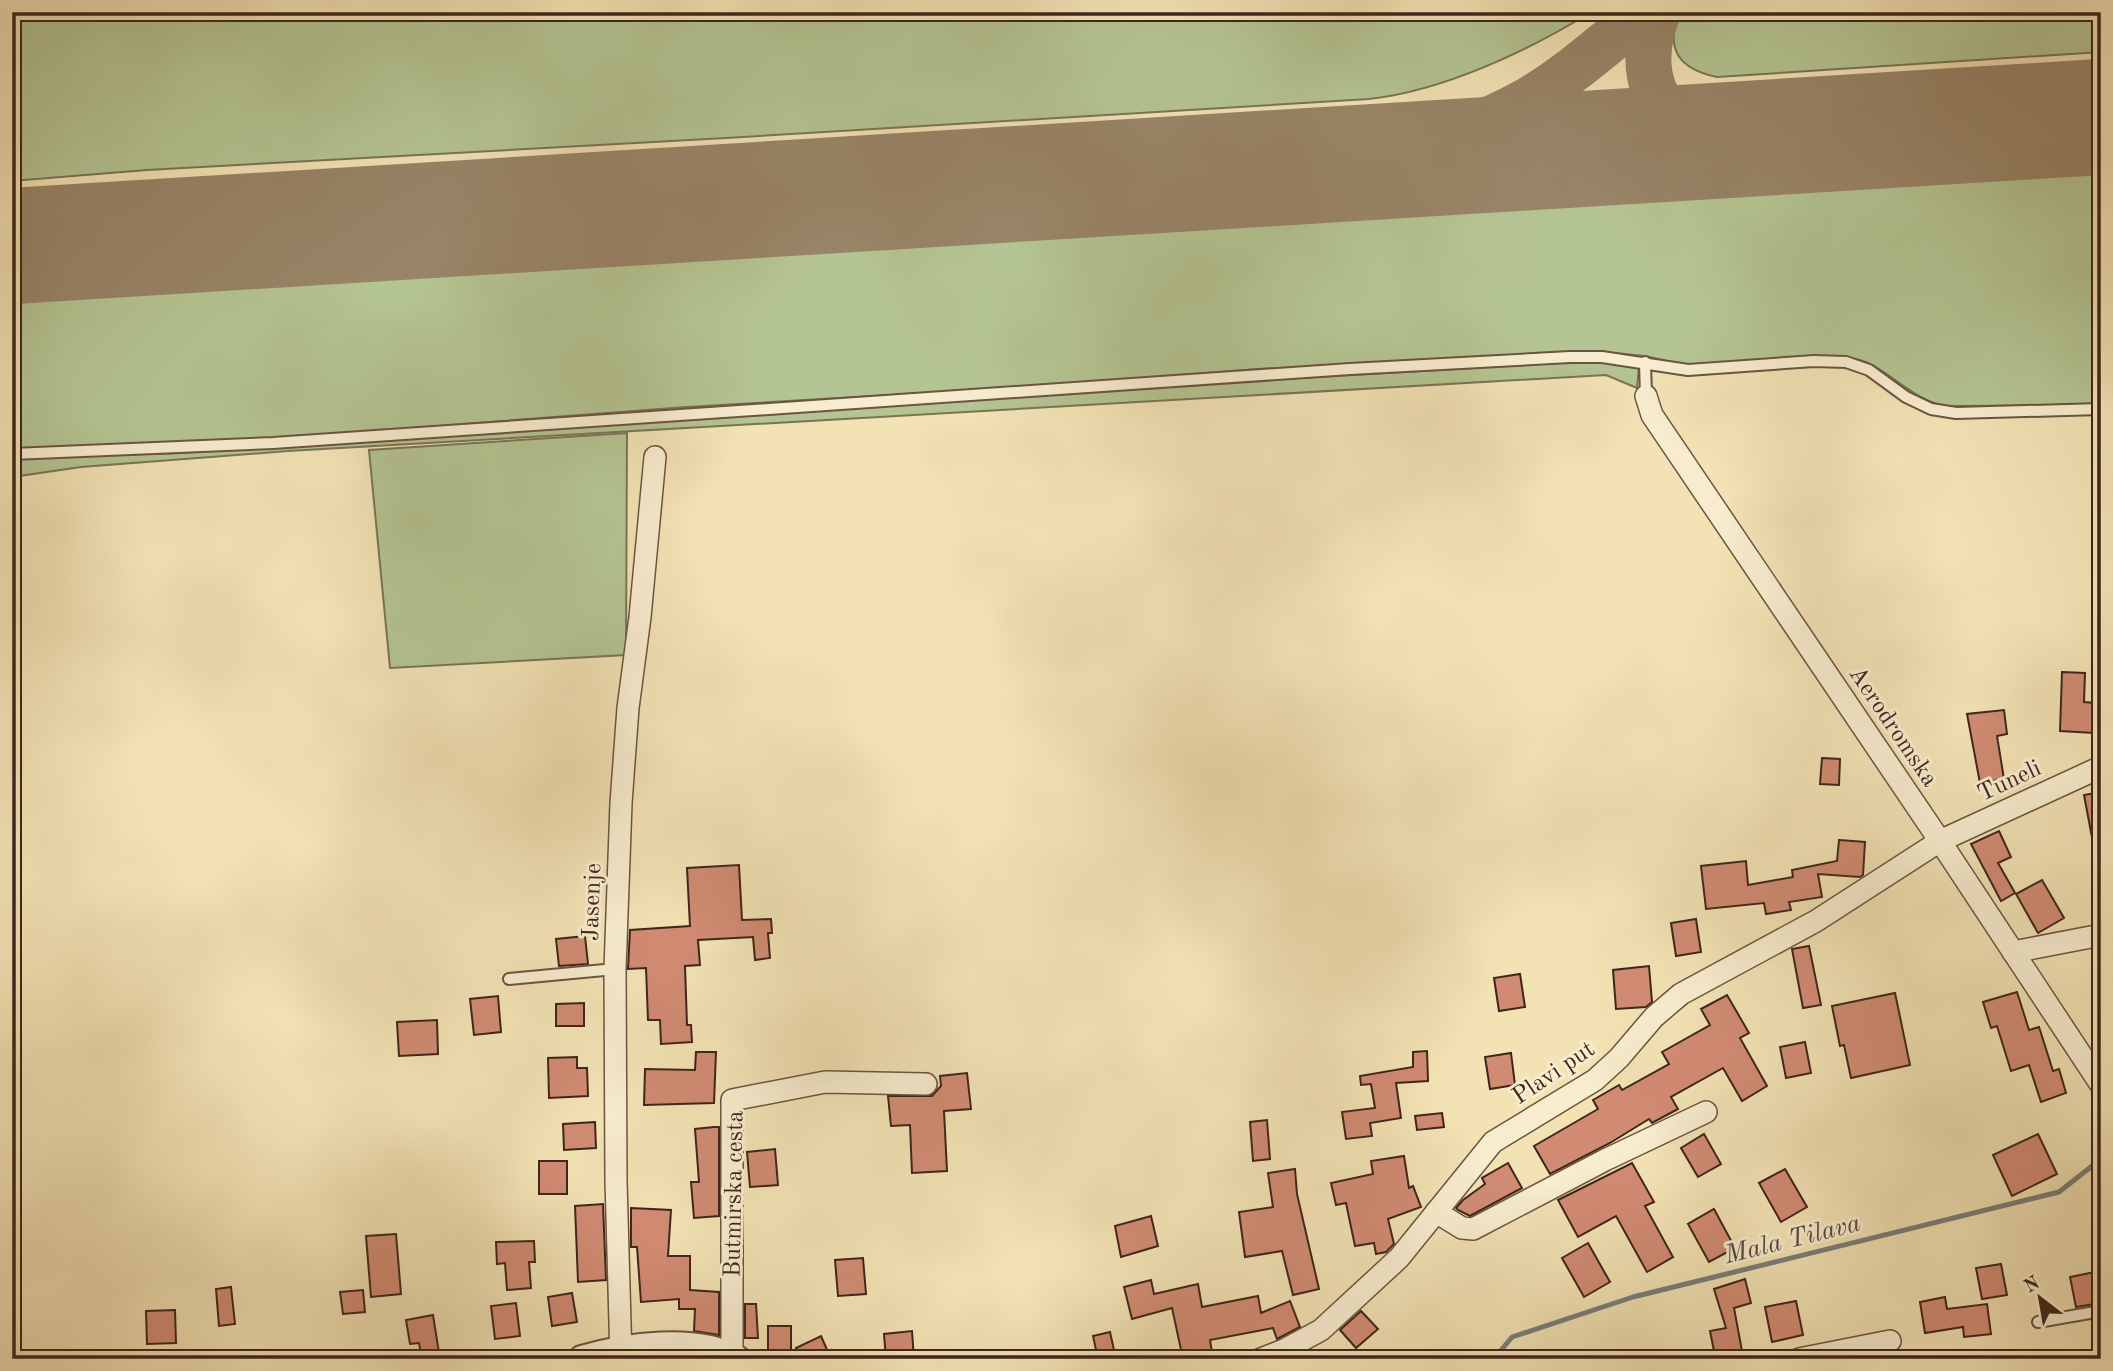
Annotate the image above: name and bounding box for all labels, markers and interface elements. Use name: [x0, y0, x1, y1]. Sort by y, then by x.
street label: Aerodromska: [1843, 663, 1941, 792]
street label: Tuneli: [1974, 757, 2045, 807]
street label: Jasenje: [580, 863, 606, 941]
street label: Plavi put: [1509, 1038, 1600, 1110]
street label: Butmirska cesta: [722, 1110, 748, 1278]
water label: Mala Tilava: [1721, 1210, 1863, 1270]
north arrow: [2004, 1262, 2074, 1332]
text: N: [2021, 1273, 2044, 1297]

